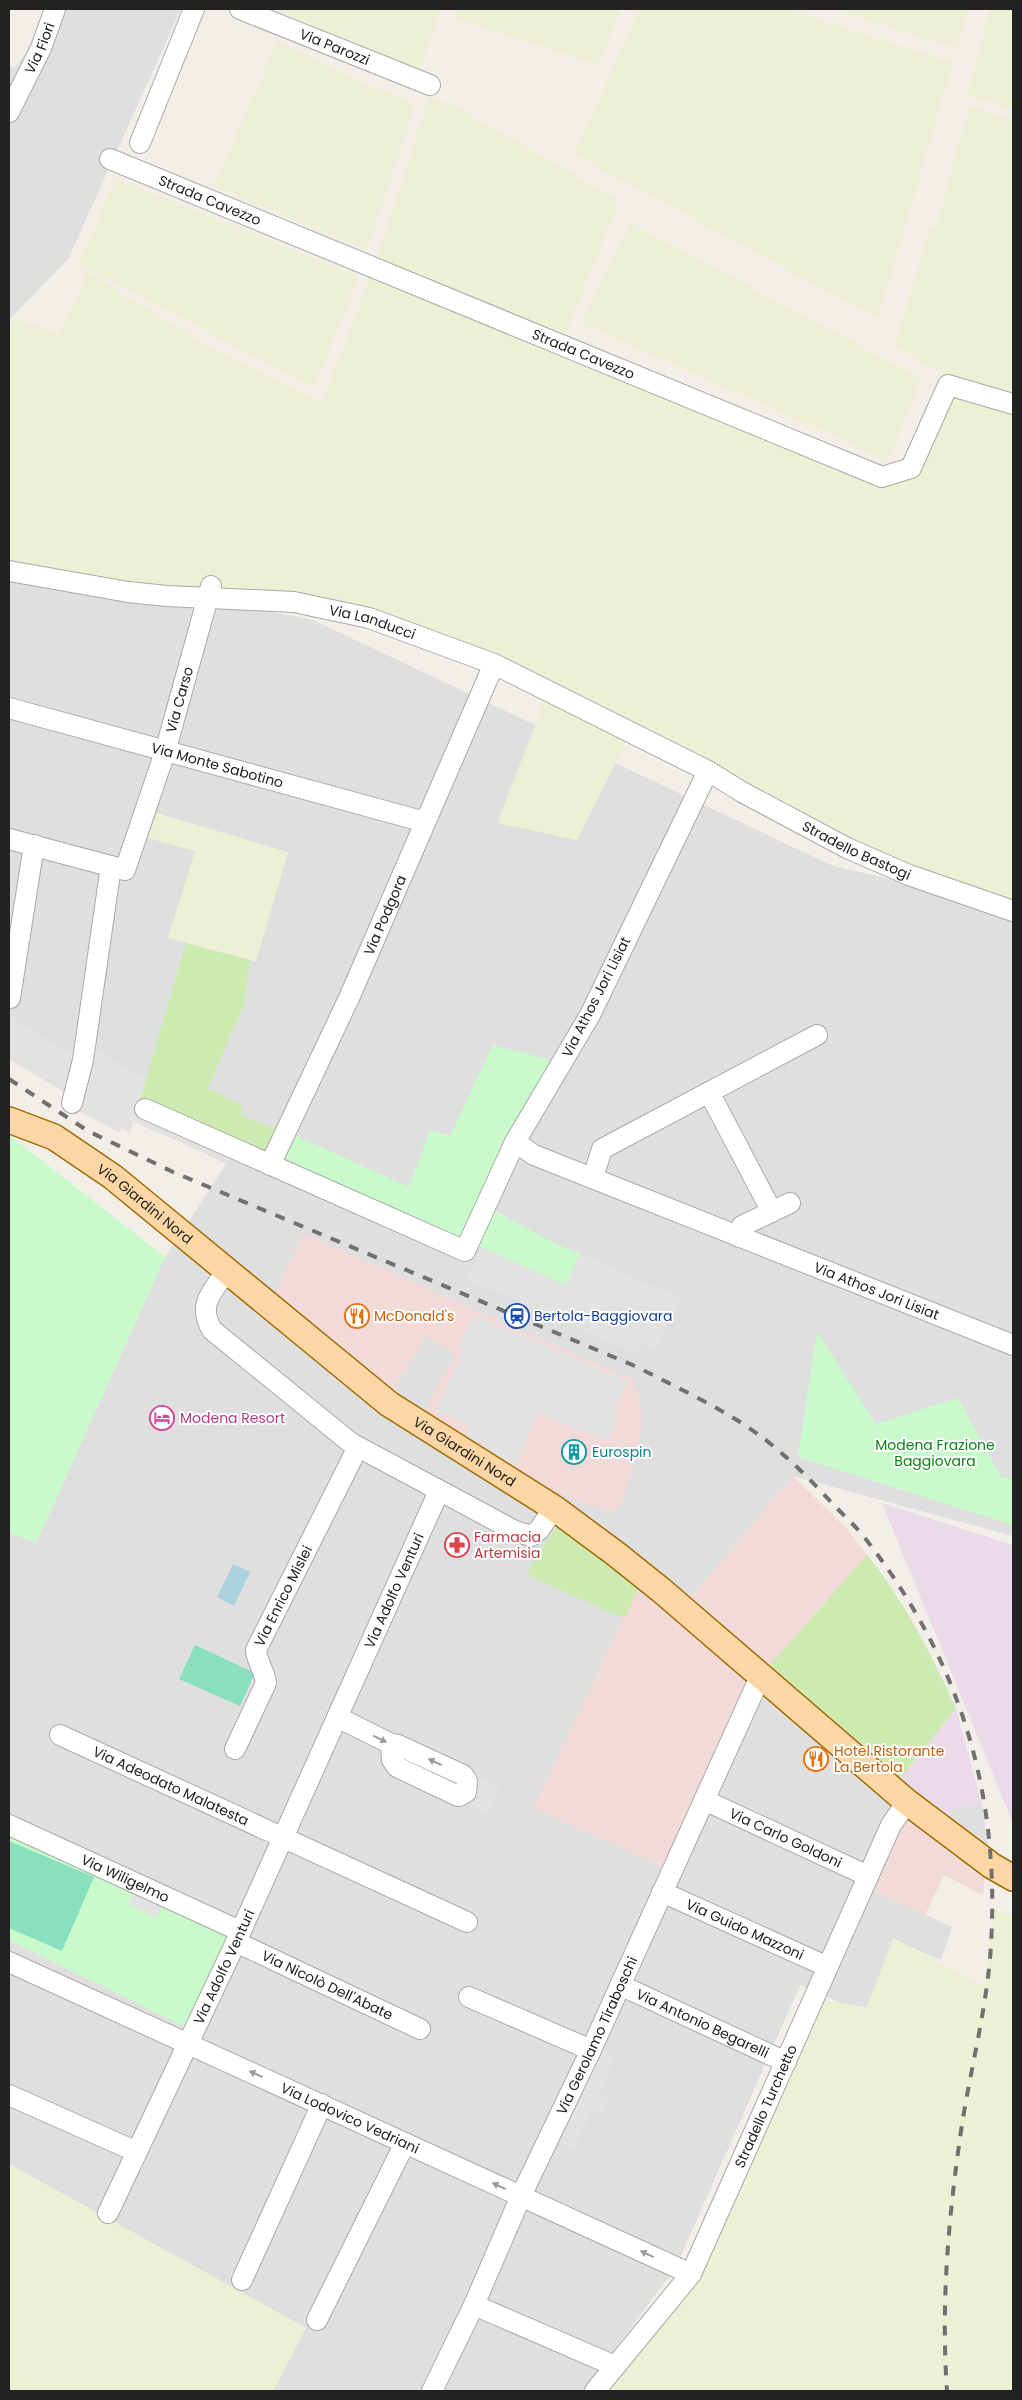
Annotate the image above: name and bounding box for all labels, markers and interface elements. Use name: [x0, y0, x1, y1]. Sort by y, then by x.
street label: Via Fiori: [20, 20, 59, 77]
street label: Via Parozzi: [297, 24, 373, 70]
street label: Strada Cavezzo: [156, 170, 264, 230]
street label: Strada Cavezzo: [529, 324, 638, 384]
street label: Via Landucci: [327, 600, 418, 644]
street label: Via Carso: [161, 664, 198, 735]
street label: Via Monte Sabotino: [149, 737, 286, 793]
street label: Stradello Bastogi: [799, 816, 914, 885]
street label: Via Podgora: [359, 872, 411, 959]
street label: Via Athos Jori Lisiat: [557, 933, 635, 1061]
street label: Via Giardini Nord: [93, 1159, 197, 1249]
street label: Via Athos Jori Lisiat: [811, 1257, 942, 1325]
restaurant icon: McDonald's: [344, 1303, 370, 1329]
station icon: Bertola-Baggiovara: [504, 1303, 530, 1329]
place label: McDonald's: [374, 1306, 454, 1326]
place label: Bertola-Baggiovara: [534, 1306, 673, 1326]
hotel icon: Modena Resort: [149, 1405, 175, 1431]
place label: Modena Resort: [180, 1408, 285, 1428]
street label: Via Giardini Nord: [409, 1412, 520, 1491]
park label: Modena Frazione Baggiovara: [875, 1435, 995, 1471]
building icon: Eurospin: [561, 1439, 587, 1465]
place label: Eurospin: [592, 1442, 652, 1462]
place label: Farmacia Artemisia: [474, 1527, 541, 1563]
street label: Via Adolfo Venturi: [359, 1530, 429, 1652]
pharmacy icon: Farmacia Artemisia: [444, 1532, 470, 1558]
street label: Via Enrico Mislei: [249, 1542, 317, 1650]
one-way arrow: [373, 1735, 387, 1743]
street label: Via Adeodato Malatesta: [90, 1741, 252, 1830]
place label: Hotel Ristorante La Bertola: [834, 1741, 945, 1777]
restaurant icon: Hotel Ristorante La Bertola: [803, 1746, 829, 1772]
one-way arrow: [428, 1758, 442, 1766]
street label: Via Carlo Goldoni: [726, 1803, 845, 1873]
street label: Via Wiligelmo: [78, 1849, 173, 1907]
street label: Via Guido Mazzoni: [683, 1894, 807, 1965]
street label: Via Adolfo Venturi: [188, 1906, 259, 2028]
street label: Via Nicolò Dell'Abate: [258, 1946, 396, 2025]
street label: Via Gerolamo Tiraboschi: [551, 1953, 642, 2118]
street label: Via Antonio Begarelli: [633, 1984, 772, 2063]
street label: Stradello Turchetto: [730, 2041, 802, 2171]
one-way arrow: [249, 2069, 263, 2077]
street label: Via Lodovico Vedriani: [277, 2078, 423, 2158]
one-way arrow: [492, 2182, 506, 2190]
one-way arrow: [639, 2249, 654, 2258]

